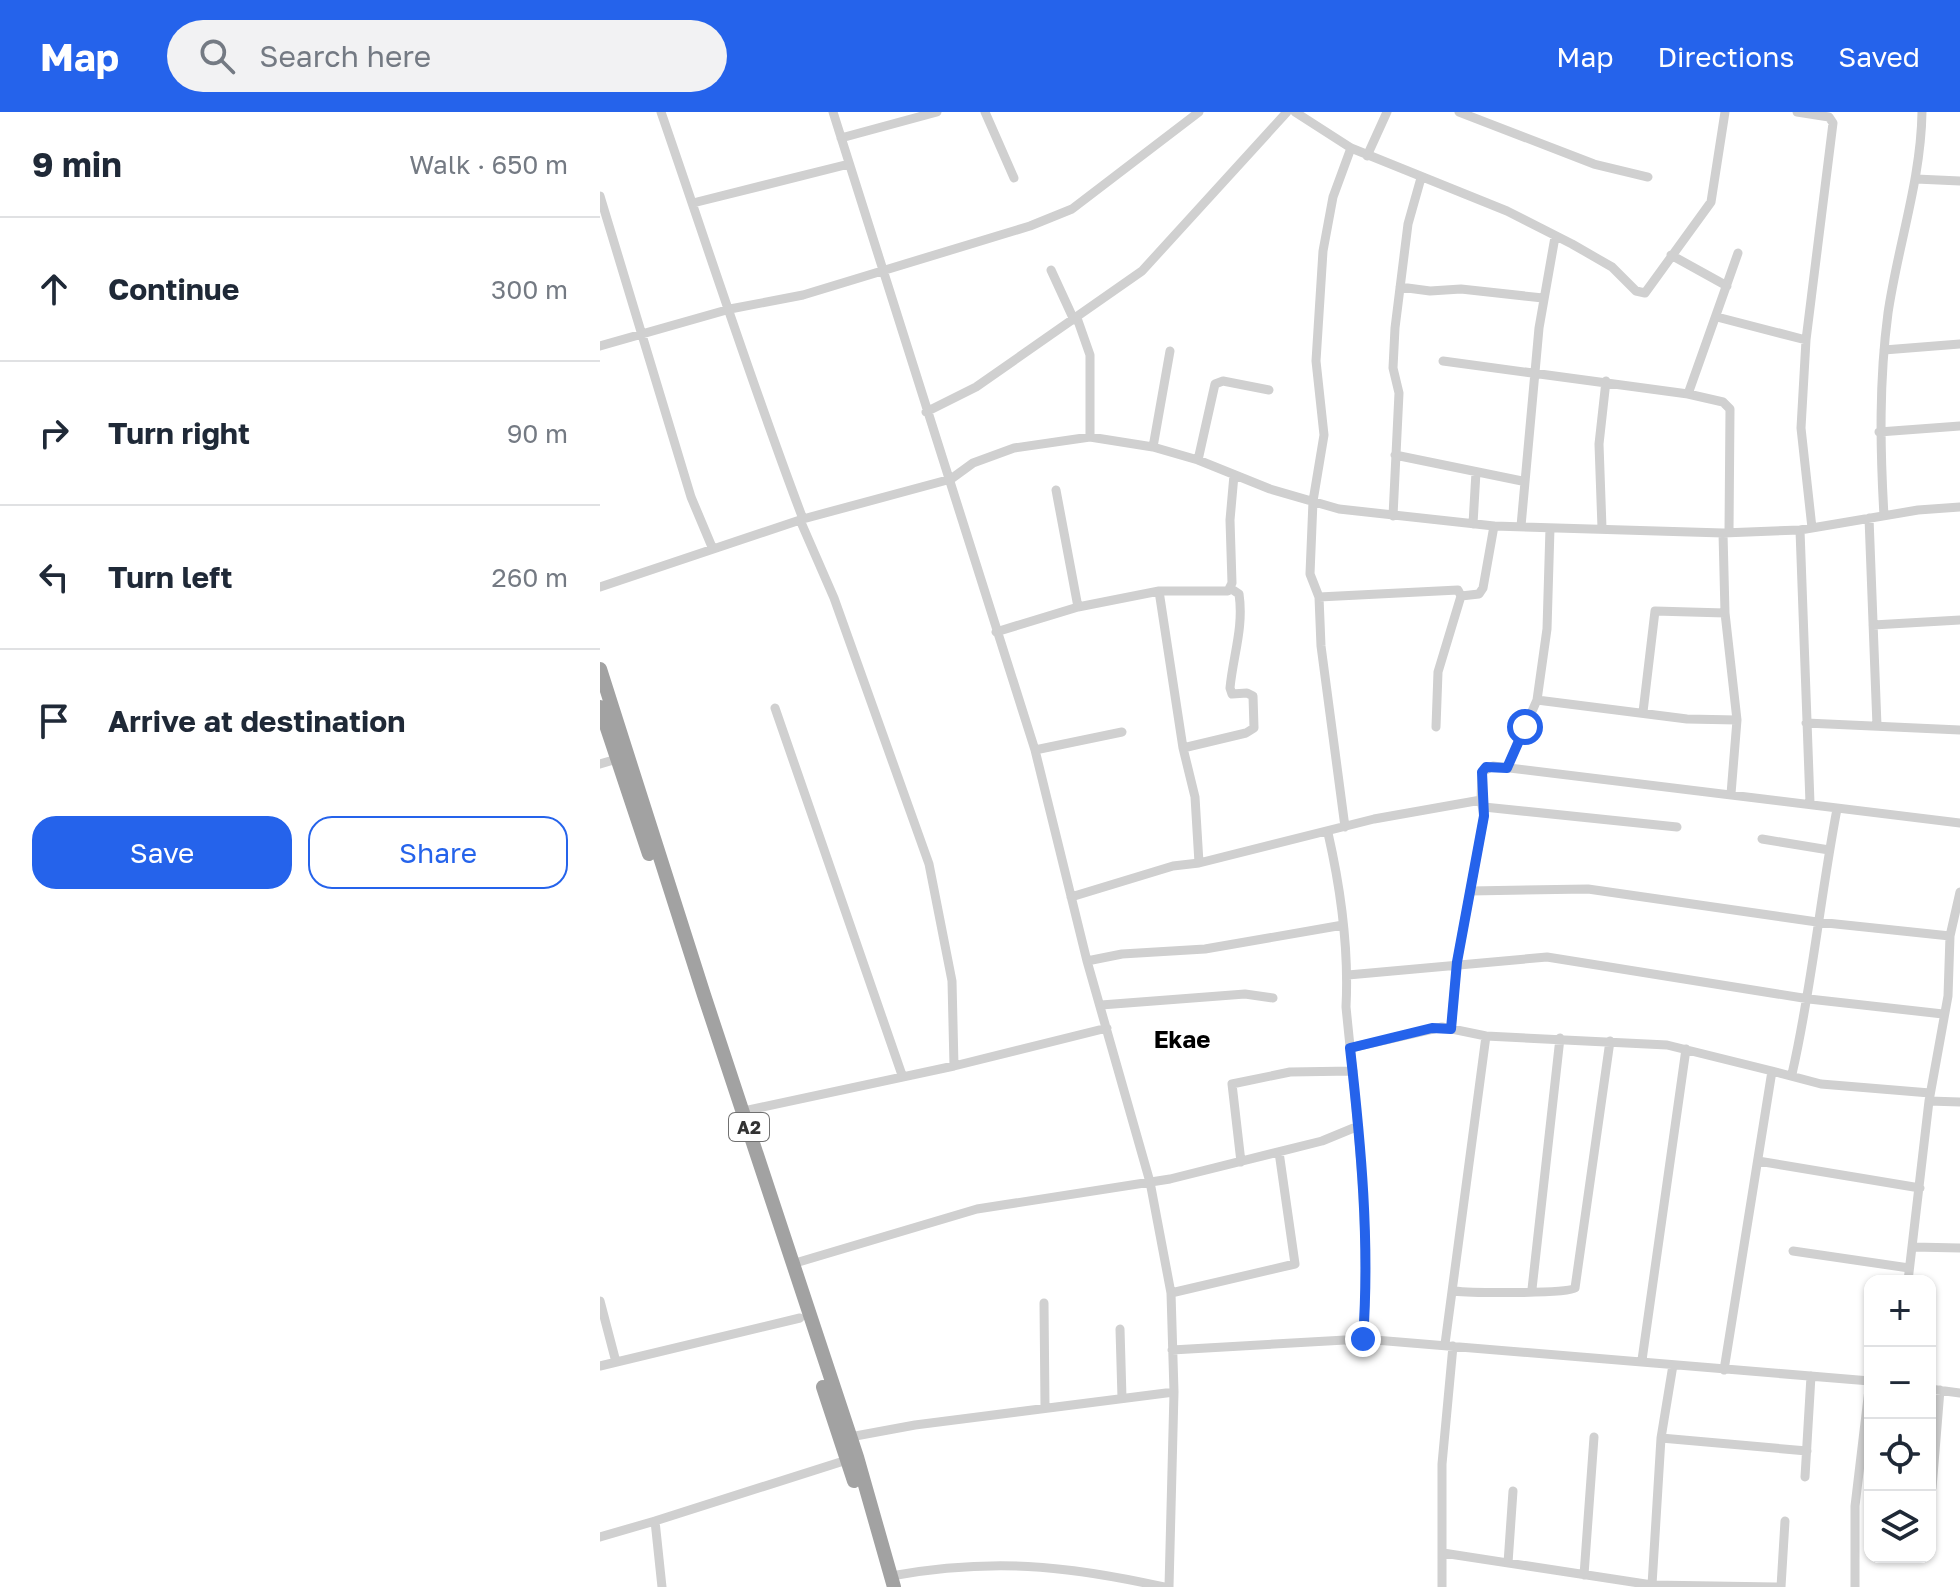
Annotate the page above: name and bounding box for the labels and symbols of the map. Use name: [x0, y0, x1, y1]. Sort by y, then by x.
route start: [1507, 709, 1543, 745]
district label: Ekae: [1154, 1024, 1210, 1053]
road number: A2: [729, 1113, 769, 1141]
route end: [1345, 1321, 1381, 1357]

